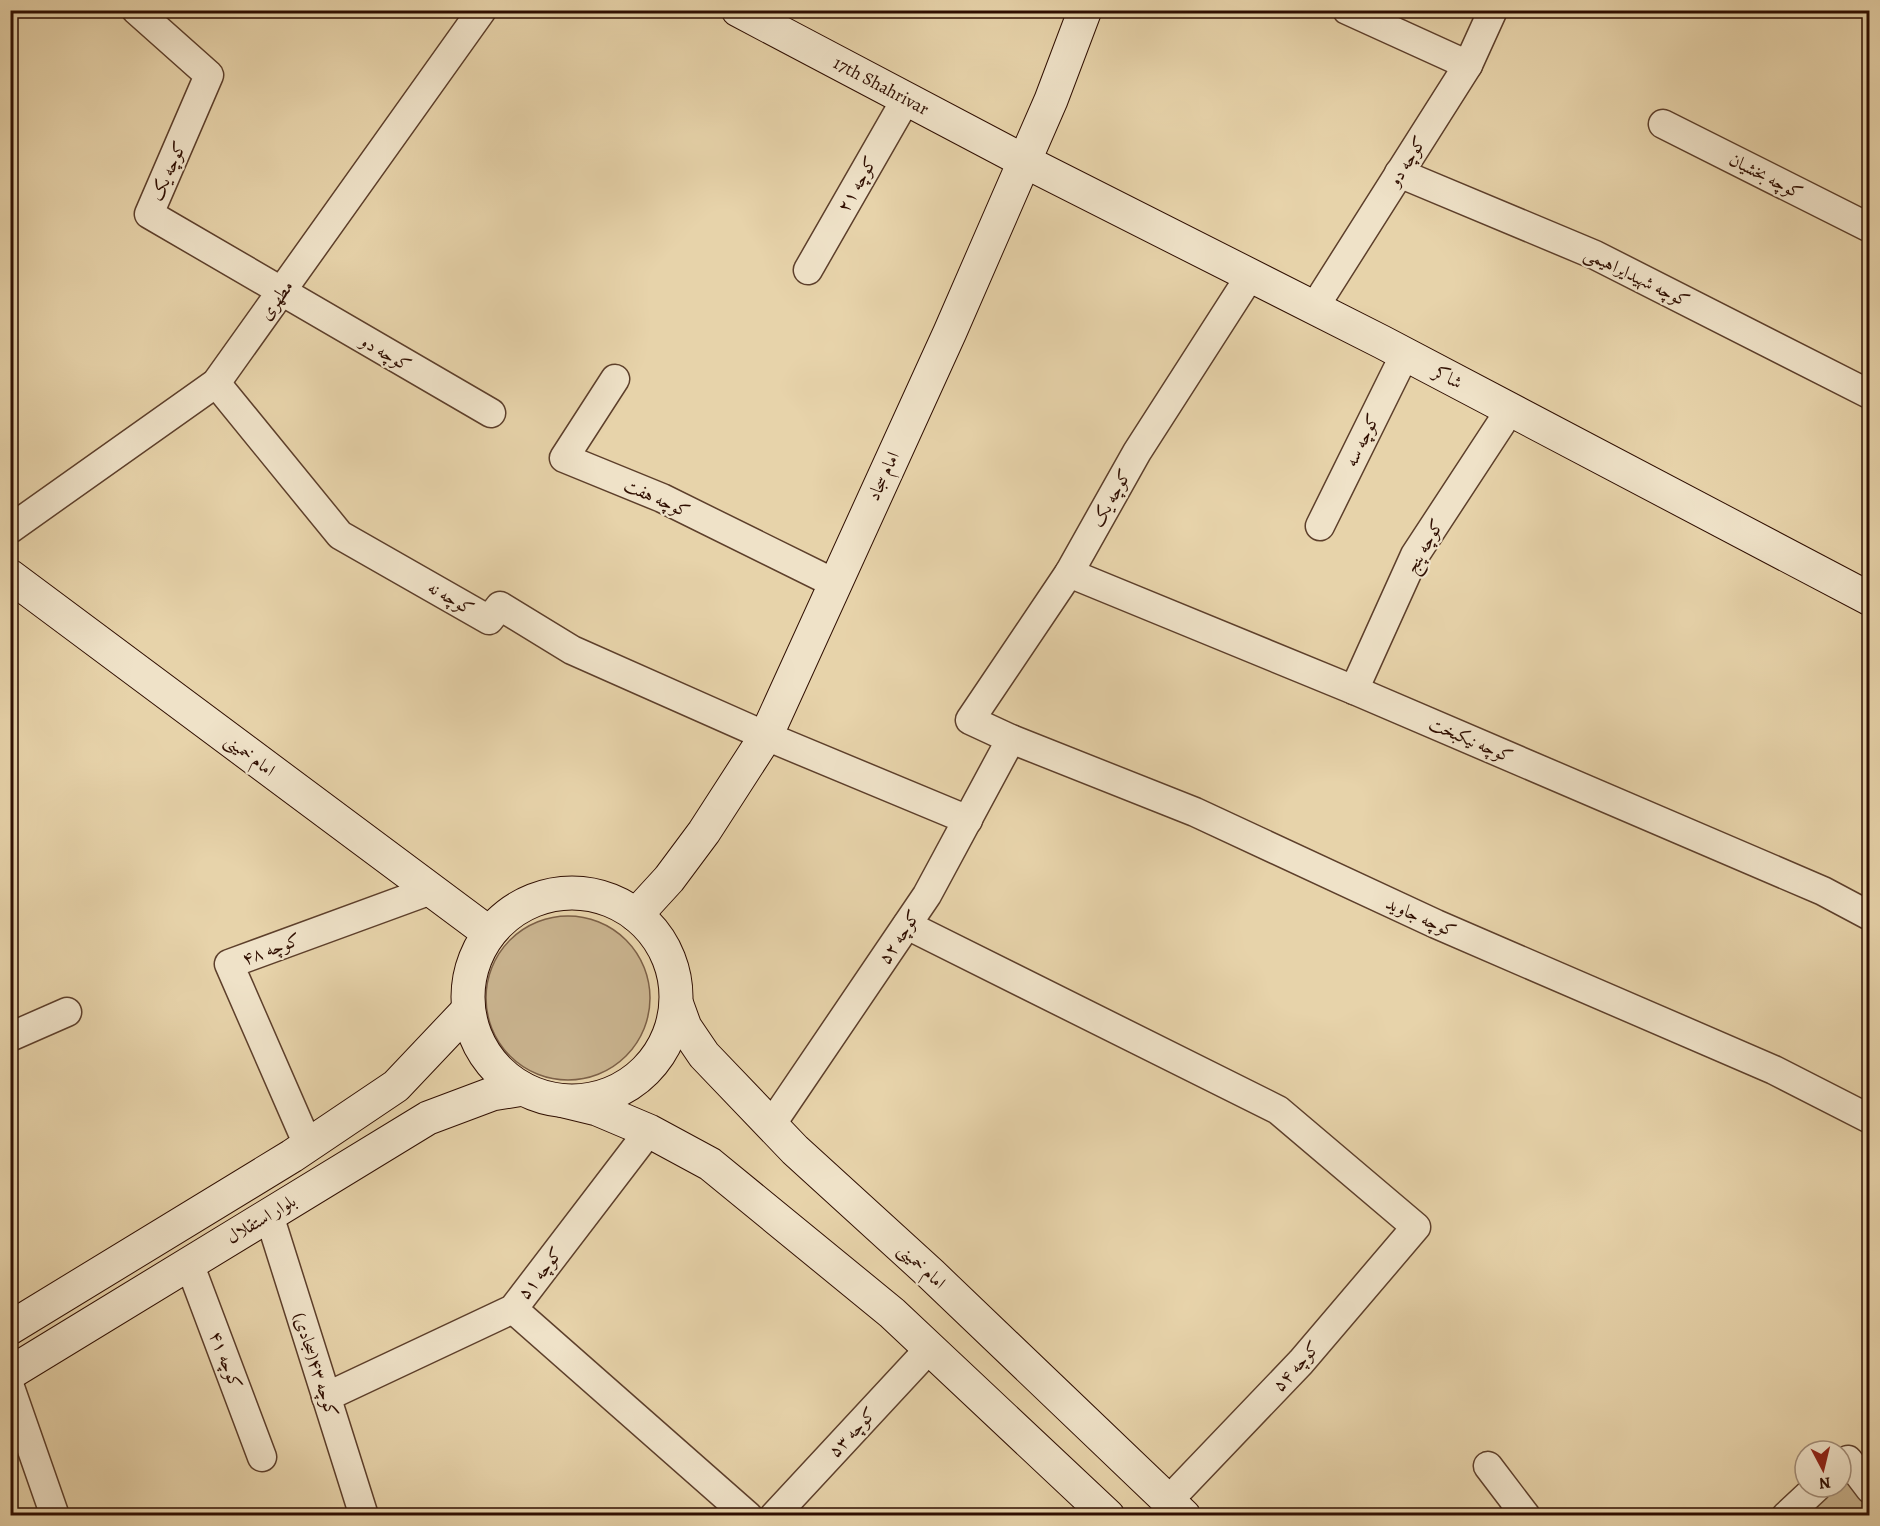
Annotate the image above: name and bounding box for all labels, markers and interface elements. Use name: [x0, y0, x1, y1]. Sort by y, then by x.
street label: 17th Shahrivar: [829, 51, 933, 121]
street label: کوچه دو: [1381, 131, 1433, 193]
street label: کوچه یک: [144, 137, 193, 205]
street label: کوچه بخشیان: [1724, 147, 1807, 206]
street label: کوچه ۲۱: [831, 152, 883, 217]
street label: کوچه شهیدایراهیمی: [1580, 241, 1694, 314]
street label: مطهری: [253, 275, 299, 325]
street label: کوچه دو: [354, 328, 416, 378]
street label: شاکر: [1428, 359, 1467, 395]
street label: کوچه سه: [1339, 409, 1386, 471]
street label: امام سجاد: [861, 447, 908, 506]
street label: کوچه یک: [1085, 465, 1138, 532]
street label: کوچه هفت: [620, 473, 694, 524]
street label: کوچه پنج: [1399, 514, 1453, 580]
street label: کوچه نه: [423, 575, 478, 622]
street label: کوچه نیکبخت: [1425, 712, 1517, 769]
street label: امام خمینی: [217, 728, 280, 785]
street label: کوچه جاوید: [1382, 891, 1460, 944]
street label: کوچه ۵۲: [872, 905, 926, 969]
street label: کوچه ۴۸: [238, 927, 304, 972]
street label: بلوار استقلال: [222, 1189, 300, 1249]
street label: امام خمینی: [890, 1238, 951, 1297]
street label: کوچه ۵۱: [512, 1242, 569, 1305]
street label: کوچه ۴۳(سجادی): [287, 1310, 344, 1421]
street label: کوچه ۴۱: [203, 1327, 248, 1393]
street label: کوچه ۵۴: [1267, 1336, 1326, 1397]
street label: کوچه ۵۳: [823, 1402, 882, 1463]
north arrow: [1793, 1439, 1853, 1499]
text: N: [1817, 1471, 1832, 1495]

